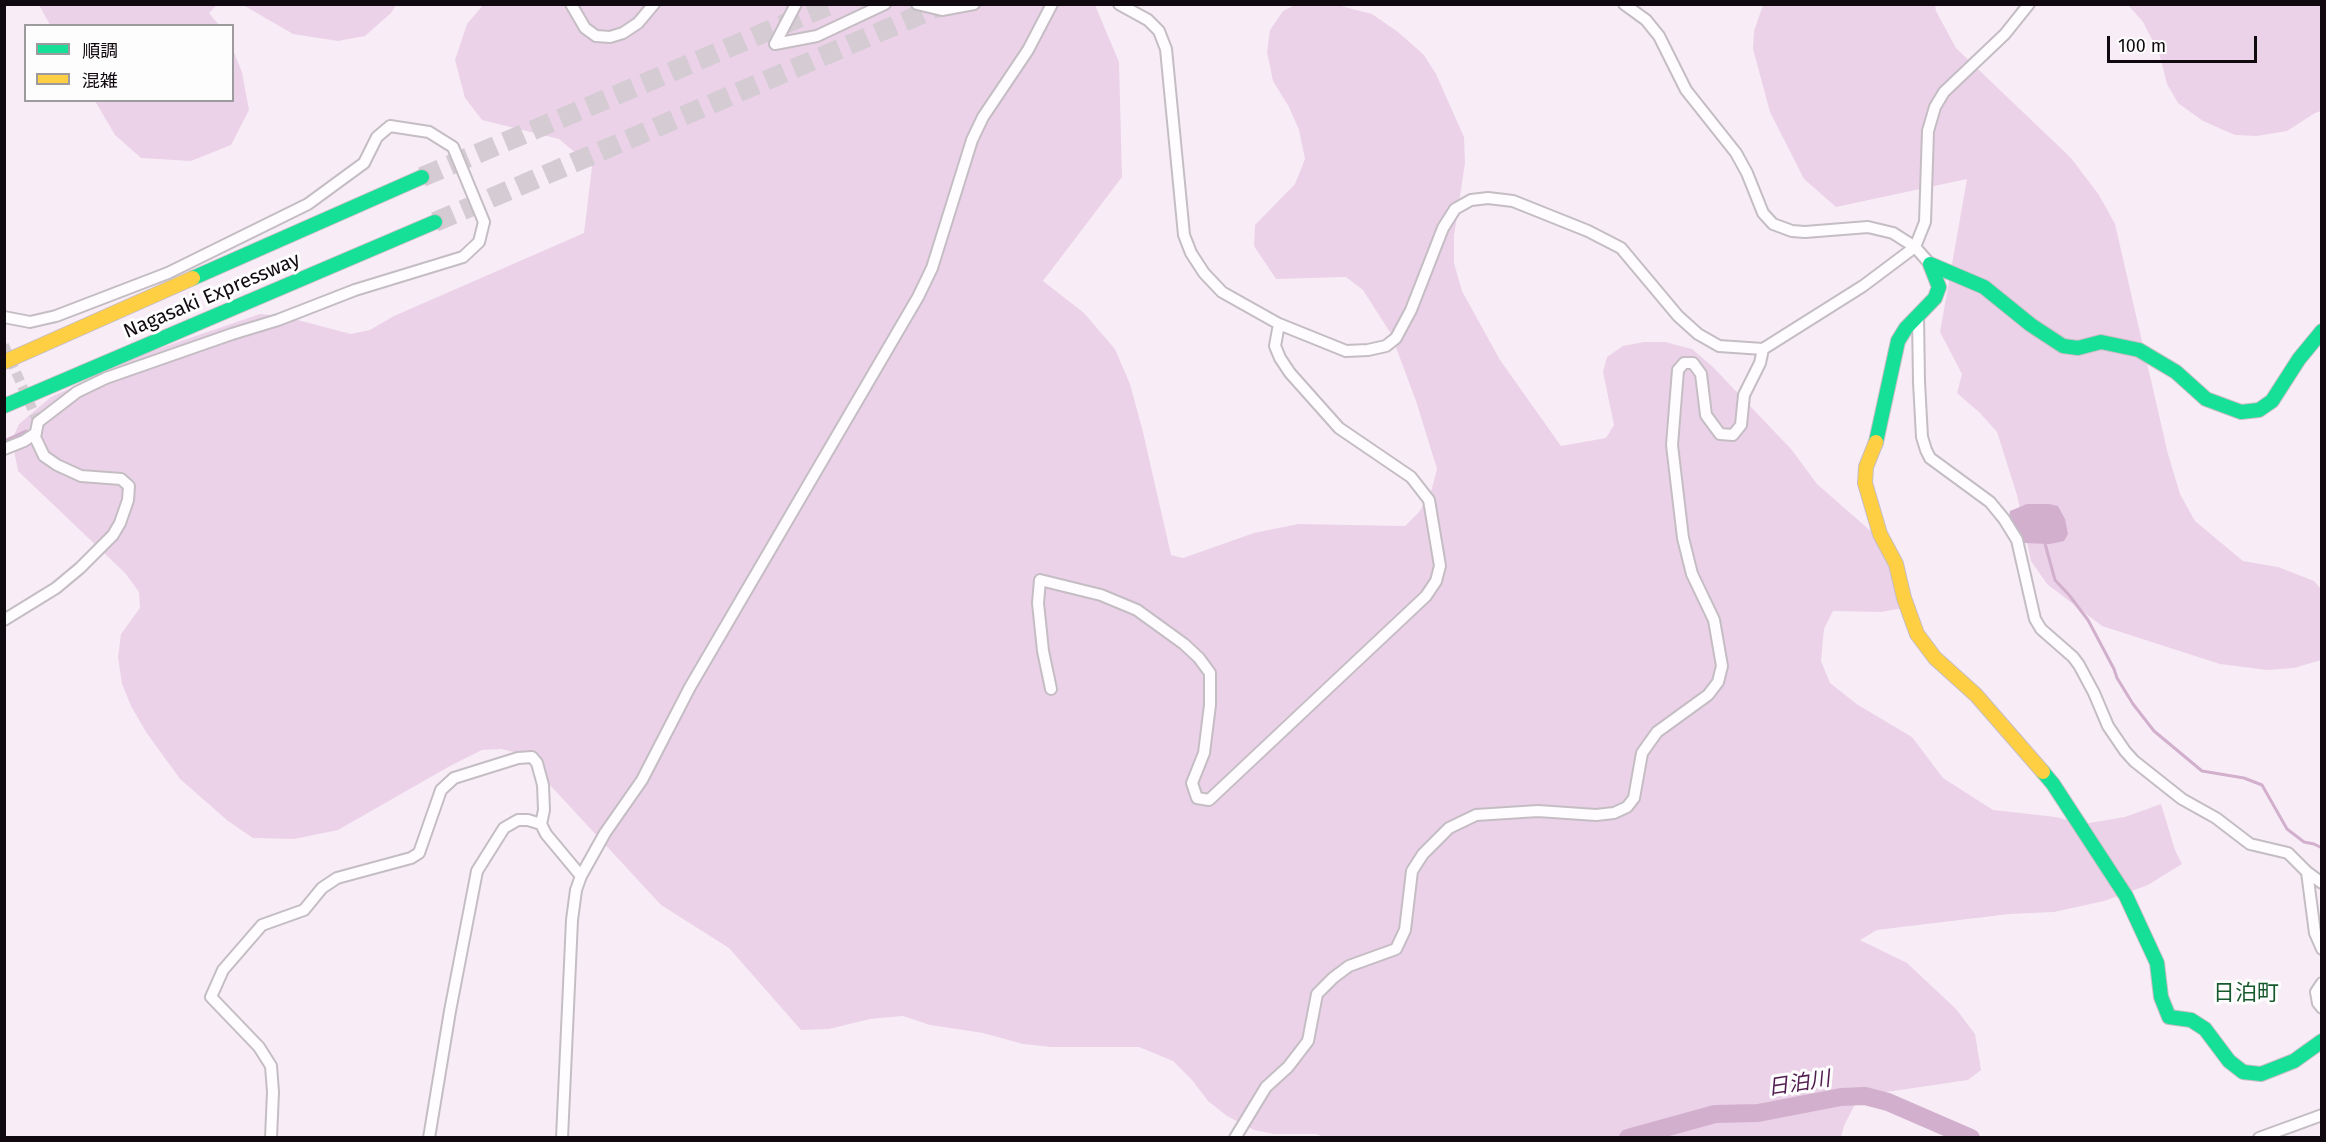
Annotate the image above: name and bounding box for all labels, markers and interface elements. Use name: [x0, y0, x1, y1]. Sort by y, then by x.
legend: [24, 24, 234, 102]
scale bar: [2110, 24, 2260, 62]
text: 100 m: [2118, 35, 2166, 57]
text: 順調: [82, 40, 118, 62]
text: 混雑: [82, 70, 118, 92]
street label: Nagasaki Expressway: [120, 248, 304, 344]
district label: 日泊町: [2213, 981, 2279, 1007]
water label: 日泊川: [1766, 1067, 1832, 1101]

